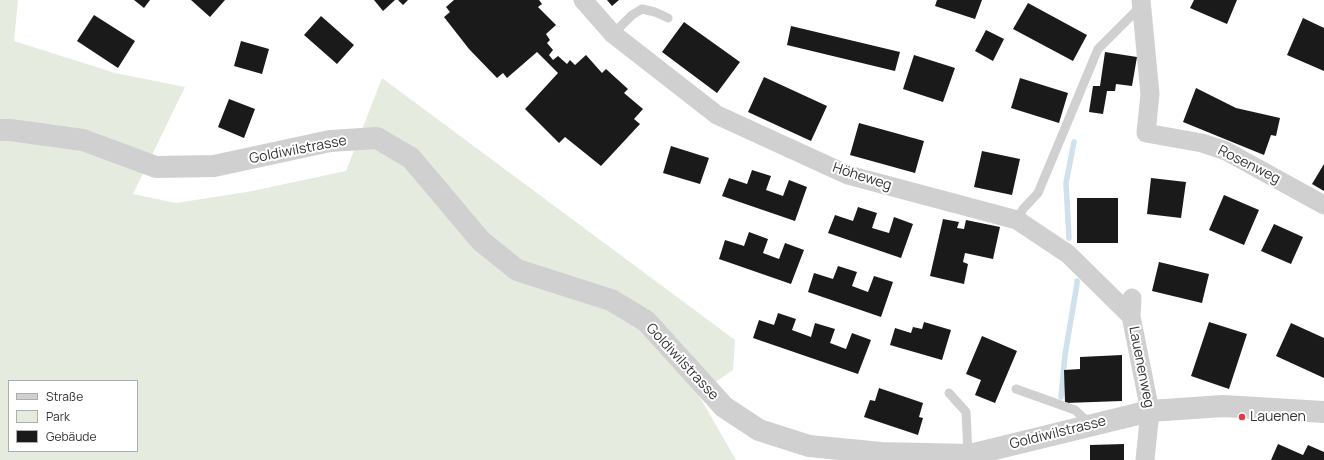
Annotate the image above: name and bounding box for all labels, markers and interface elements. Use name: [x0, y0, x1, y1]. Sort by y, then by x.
street label: Goldiwilstrasse: [248, 132, 348, 168]
street label: Rosenweg: [1215, 142, 1283, 188]
street label: Höheweg: [830, 160, 894, 194]
street label: Goldiwilstrasse: [642, 320, 722, 404]
street label: Lauenenweg: [1125, 325, 1157, 409]
legend: [8, 380, 138, 452]
text: Straße: [46, 388, 83, 405]
text: Park: [46, 408, 70, 425]
place label: Lauenen: [1250, 409, 1306, 425]
marker: Lauenen: [1237, 412, 1247, 422]
street label: Goldiwilstrasse: [1008, 413, 1108, 453]
text: Gebäude: [46, 428, 97, 445]

